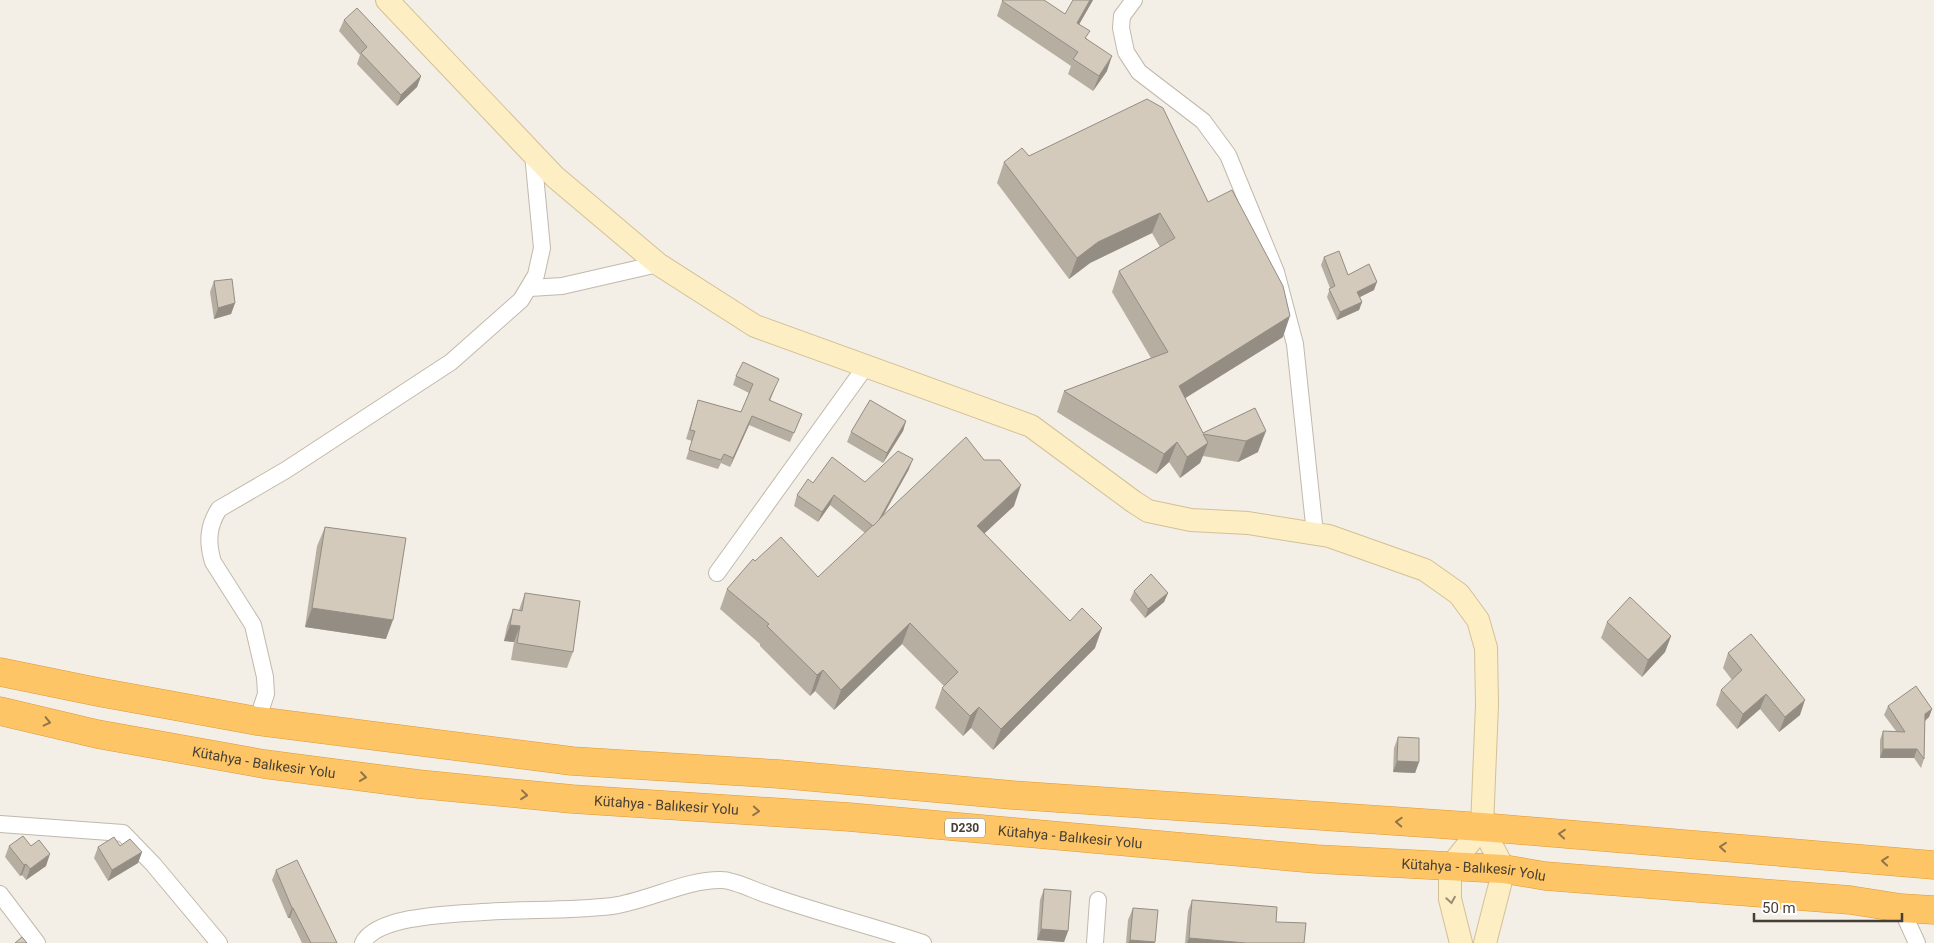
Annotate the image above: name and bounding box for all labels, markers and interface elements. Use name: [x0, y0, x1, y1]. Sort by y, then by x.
one-way arrow: [43, 716, 52, 727]
street label: Kütahya - Balıkesir Yolu: [191, 743, 337, 781]
one-way arrow: [359, 771, 367, 782]
one-way arrow: [520, 789, 528, 800]
street label: Kütahya - Balıkesir Yolu: [594, 792, 739, 818]
one-way arrow: [752, 806, 760, 817]
one-way arrow: [1395, 817, 1403, 828]
road number: D230: [945, 818, 985, 838]
street label: Kütahya - Balıkesir Yolu: [997, 822, 1143, 851]
one-way arrow: [1557, 829, 1565, 840]
one-way arrow: [1719, 842, 1727, 853]
one-way arrow: [1881, 855, 1889, 866]
street label: Kütahya - Balıkesir Yolu: [1401, 856, 1547, 884]
scale bar: [1754, 890, 1902, 922]
one-way arrow: [1445, 896, 1456, 904]
text: 50 m: [1762, 899, 1796, 917]

